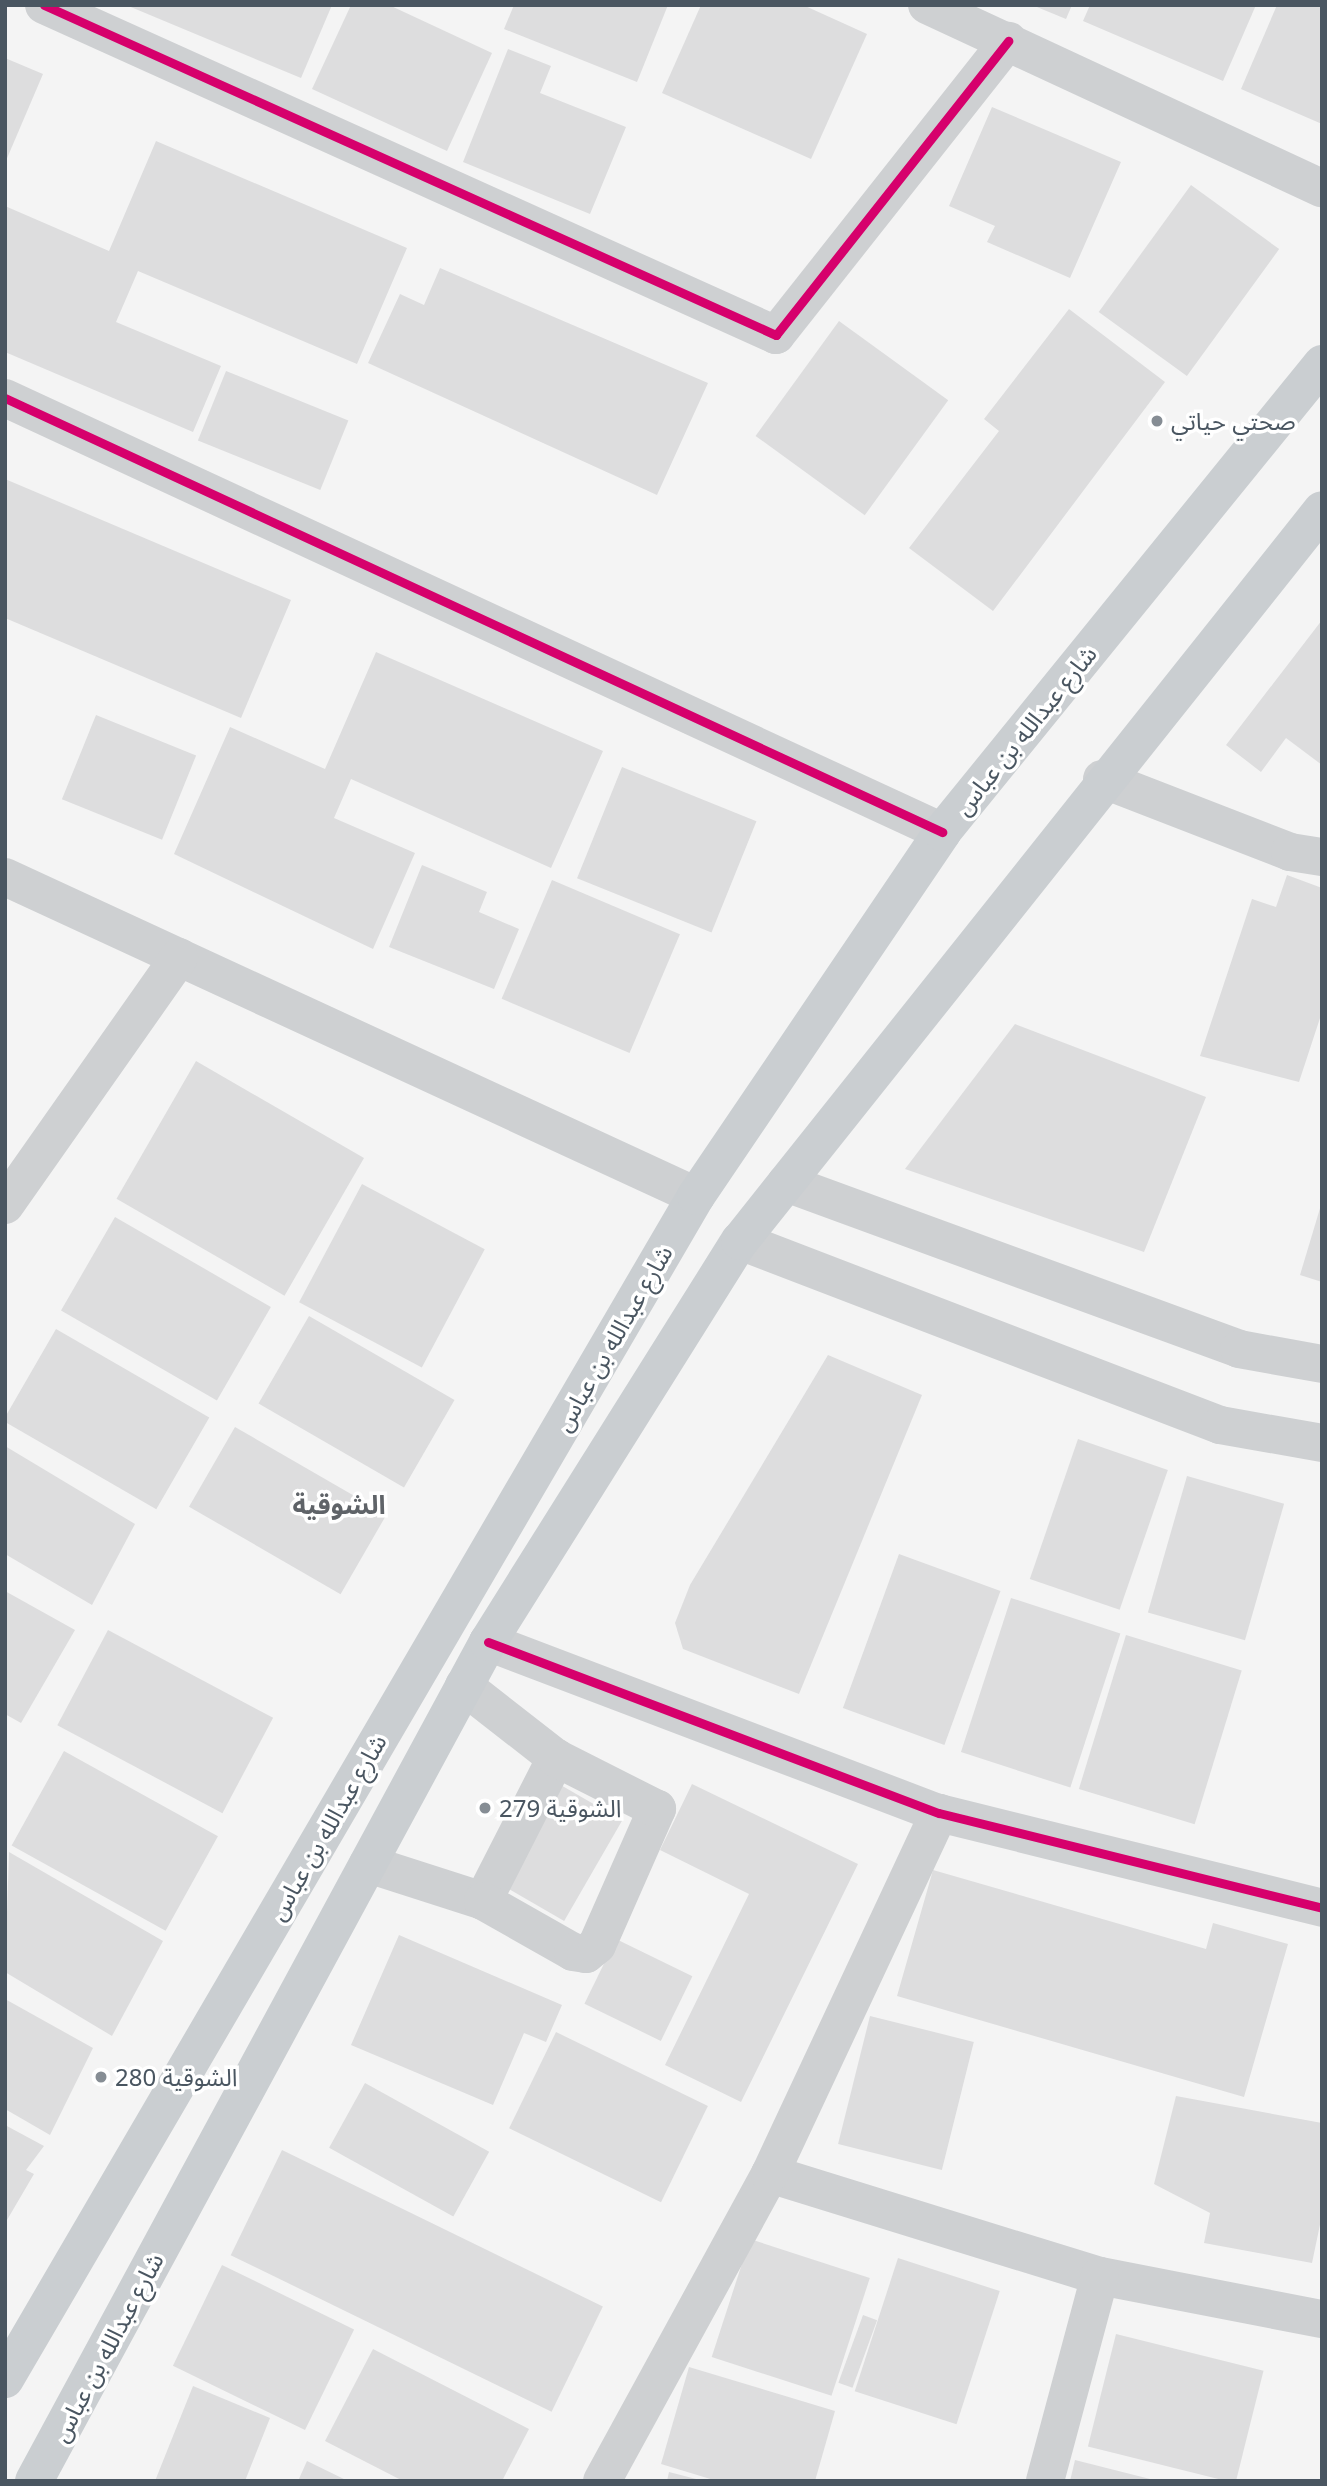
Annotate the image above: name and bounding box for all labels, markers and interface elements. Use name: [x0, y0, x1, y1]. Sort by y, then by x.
place label: صحتي حياتي: [1171, 407, 1296, 435]
marker: صحتي حياتي: [1149, 413, 1165, 429]
street label: شارع عبدالله بن عباس: [948, 639, 1102, 821]
street label: شارع عبدالله بن عباس: [548, 1240, 678, 1436]
district label: الشوقية: [292, 1489, 386, 1521]
street label: شارع عبدالله بن عباس: [262, 1729, 392, 1925]
place label: الشوقية 279: [499, 1794, 621, 1822]
marker: الشوقية 279: [477, 1800, 493, 1816]
place label: الشوقية 280: [115, 2063, 237, 2091]
marker: الشوقية 280: [93, 2069, 109, 2085]
street label: شارع عبدالله بن عباس: [45, 2248, 169, 2446]

